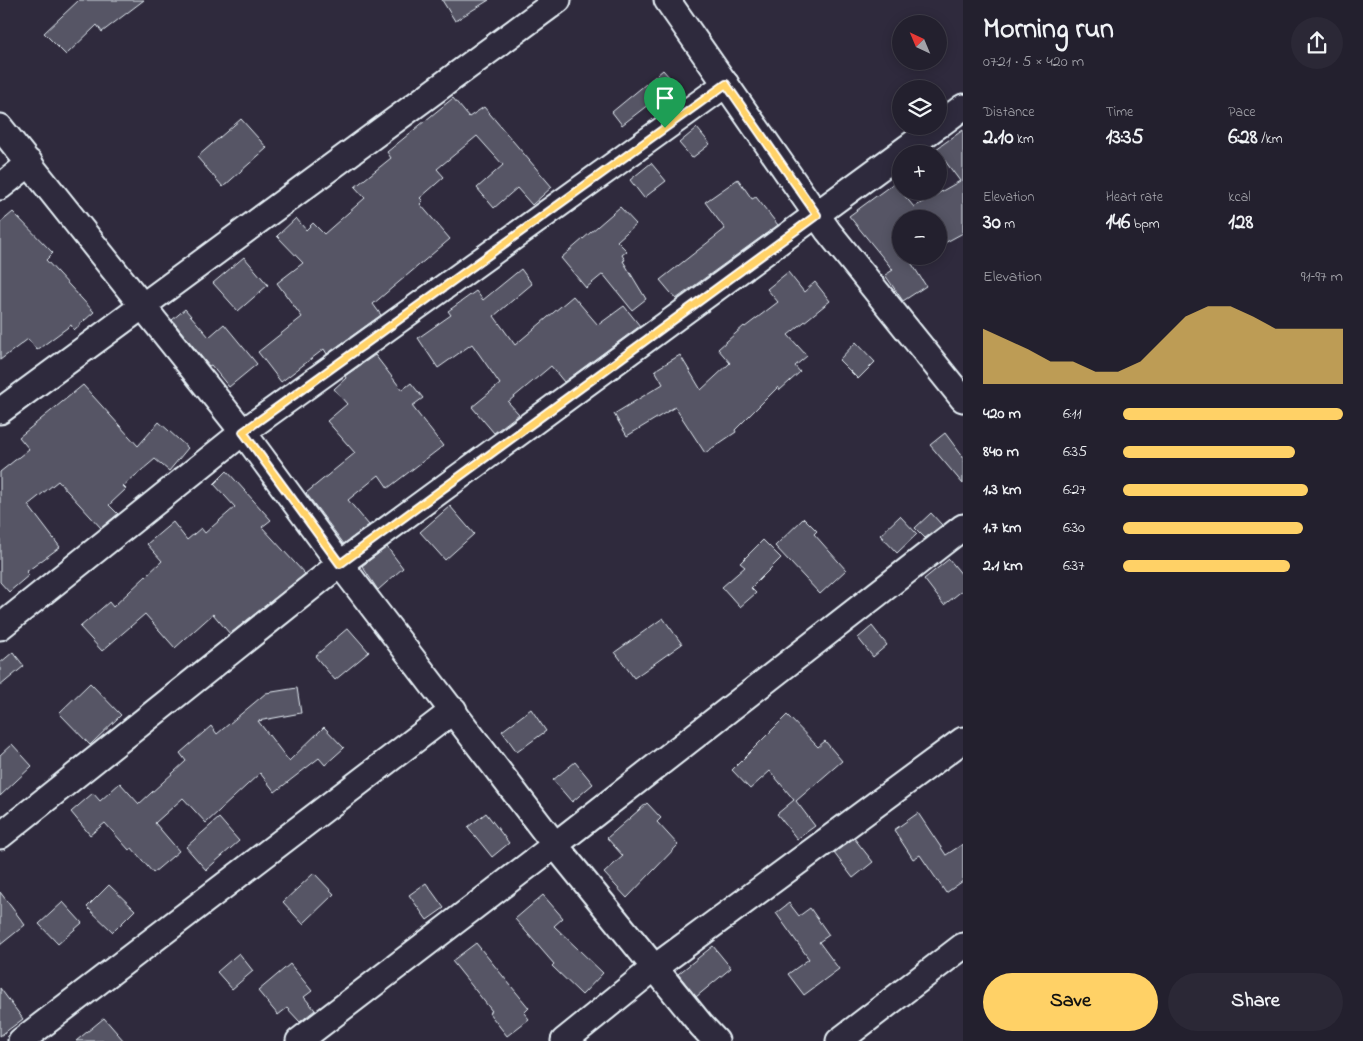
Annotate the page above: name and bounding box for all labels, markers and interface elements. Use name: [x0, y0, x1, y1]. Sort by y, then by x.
text: Morning run: [983, 10, 1114, 51]
north arrow: [892, 15, 948, 70]
map controls: [892, 15, 947, 265]
button: share: [1291, 17, 1343, 69]
text: 07:21 · 5 × 420 m: [983, 50, 1084, 74]
pin: [644, 77, 686, 128]
button: layers: [892, 80, 947, 135]
icon: arrive: [651, 84, 679, 112]
text: Distance: [983, 102, 1035, 123]
text: Time: [1106, 102, 1133, 123]
text: Pace: [1228, 102, 1256, 123]
text: 2.10: [983, 123, 1013, 153]
text: 13:35: [1106, 123, 1143, 153]
text: 6:28: [1228, 123, 1258, 153]
text: km: [1013, 129, 1034, 150]
text: /km: [1258, 129, 1283, 150]
button: +: [892, 145, 947, 200]
text: Elevation: [983, 187, 1034, 208]
text: Heart rate: [1106, 187, 1163, 208]
text: kcal: [1228, 187, 1251, 208]
text: 30: [983, 208, 1001, 238]
text: 146: [1106, 208, 1130, 238]
text: 128: [1228, 208, 1253, 238]
button: −: [892, 210, 947, 265]
text: m: [1001, 214, 1015, 235]
text: bpm: [1130, 214, 1160, 235]
text: Elevation: [983, 265, 1042, 289]
text: 91–97 m: [1301, 265, 1343, 289]
text: 420 m: [983, 402, 1021, 426]
text: 6:11: [1063, 402, 1082, 426]
text: 840 m: [983, 440, 1019, 464]
text: 6:35: [1063, 440, 1087, 464]
text: 1.3 km: [983, 478, 1021, 502]
text: 6:27: [1063, 478, 1086, 502]
text: 1.7 km: [983, 516, 1021, 540]
text: 6:30: [1063, 516, 1085, 540]
text: 2.1 km: [983, 554, 1023, 578]
text: 6:37: [1063, 554, 1085, 578]
button: Save: [983, 973, 1158, 1031]
button: Share: [1168, 973, 1343, 1031]

